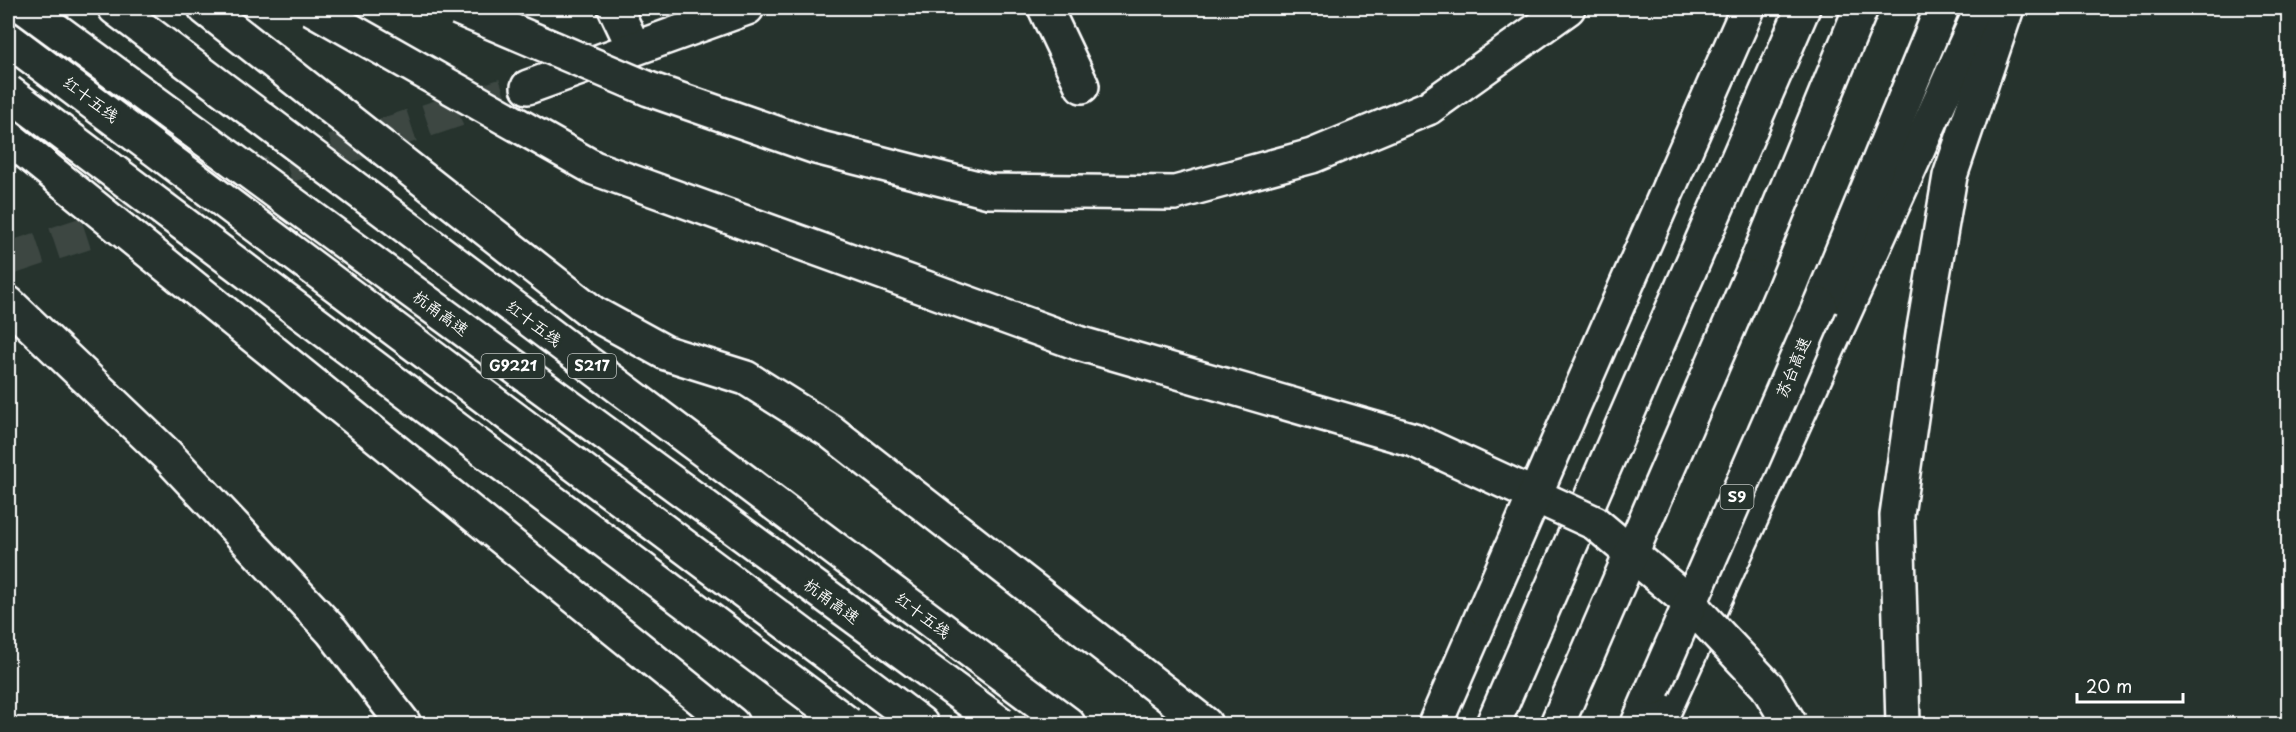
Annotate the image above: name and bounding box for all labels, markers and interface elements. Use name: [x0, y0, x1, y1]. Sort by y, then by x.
street label: 红十五线: [59, 69, 124, 127]
street label: 杭甬高速: [409, 284, 475, 341]
street label: 红十五线: [502, 293, 567, 351]
street label: 苏台高速: [1769, 332, 1816, 401]
road number: G9221: [482, 354, 544, 378]
road number: S217: [568, 354, 616, 378]
road number: S9: [1720, 485, 1754, 509]
street label: 杭甬高速: [800, 572, 866, 629]
street label: 红十五线: [891, 585, 956, 643]
scale bar: [2077, 666, 2184, 704]
text: 20 m: [2086, 672, 2132, 699]

